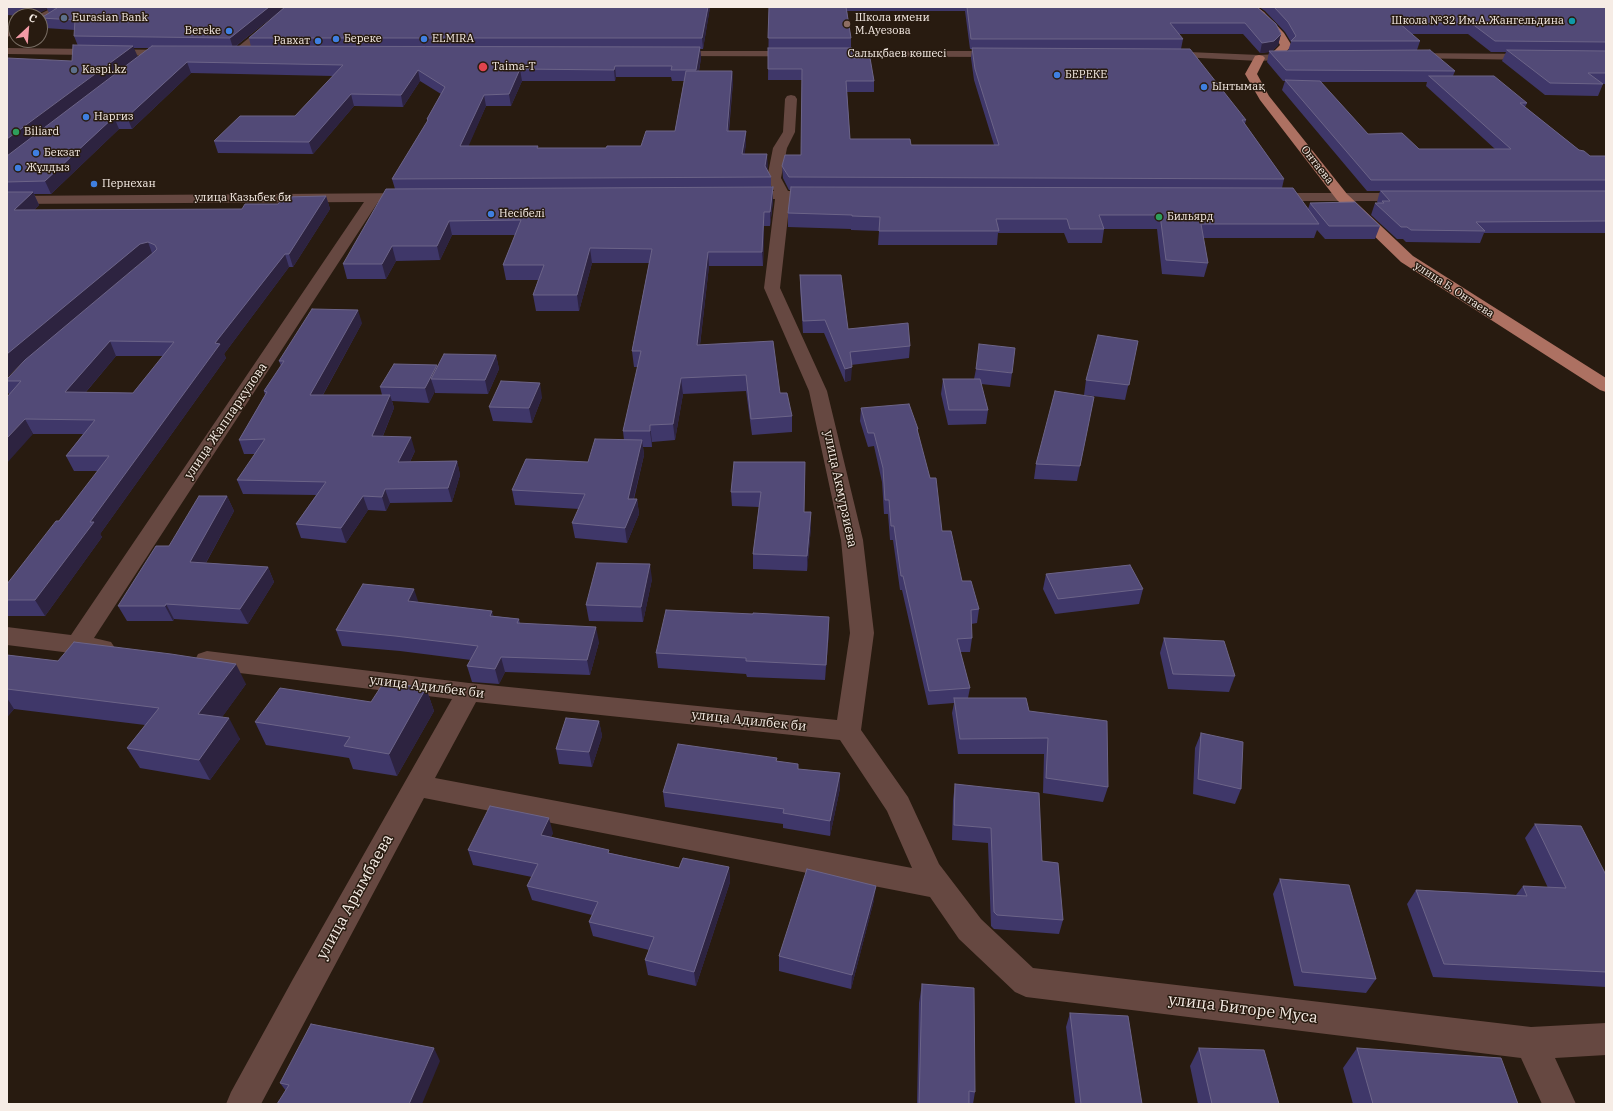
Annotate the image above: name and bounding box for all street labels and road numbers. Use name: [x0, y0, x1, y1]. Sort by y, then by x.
street label: Салықбаев көшесі: [847, 47, 947, 61]
street label: Онтаева: [1298, 143, 1336, 187]
street label: улица Казыбек би: [194, 191, 292, 205]
street label: улица Б. Онтаева: [1412, 259, 1496, 321]
street label: улица Жаппаркулова: [181, 360, 271, 482]
street label: улица Акмурзиева: [820, 429, 860, 549]
street label: улица Адилбек би: [369, 672, 485, 702]
street label: улица Адилбек би: [691, 707, 807, 735]
street label: улица Арымбаева: [313, 831, 397, 963]
street label: улица Биторе Муса: [1167, 990, 1319, 1028]

